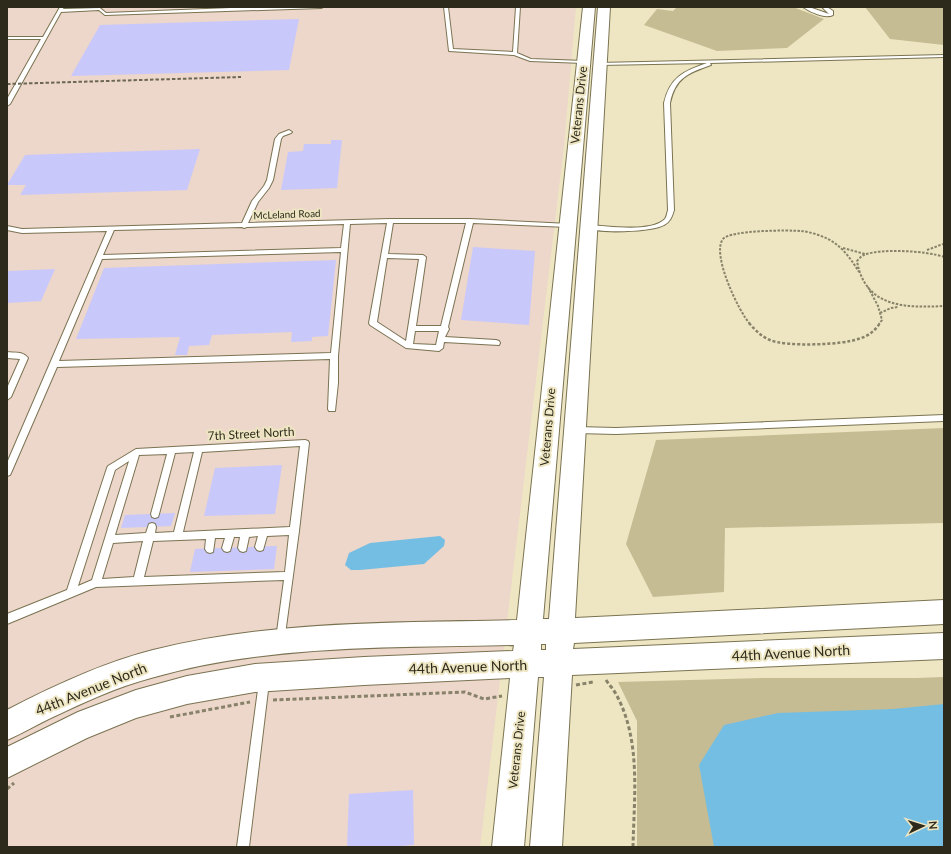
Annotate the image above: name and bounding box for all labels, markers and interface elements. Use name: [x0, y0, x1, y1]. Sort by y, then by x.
street label: Veterans Drive: [567, 65, 590, 144]
street label: McLeland Road: [253, 207, 321, 221]
street label: Veterans Drive: [537, 387, 558, 466]
street label: 7th Street North: [207, 424, 295, 443]
street label: 44th Avenue North: [731, 641, 851, 664]
street label: 44th Avenue North: [408, 656, 527, 677]
street label: 44th Avenue North: [33, 658, 149, 719]
street label: Veterans Drive: [505, 710, 528, 789]
north arrow: [903, 806, 943, 846]
text: N: [927, 821, 940, 830]

